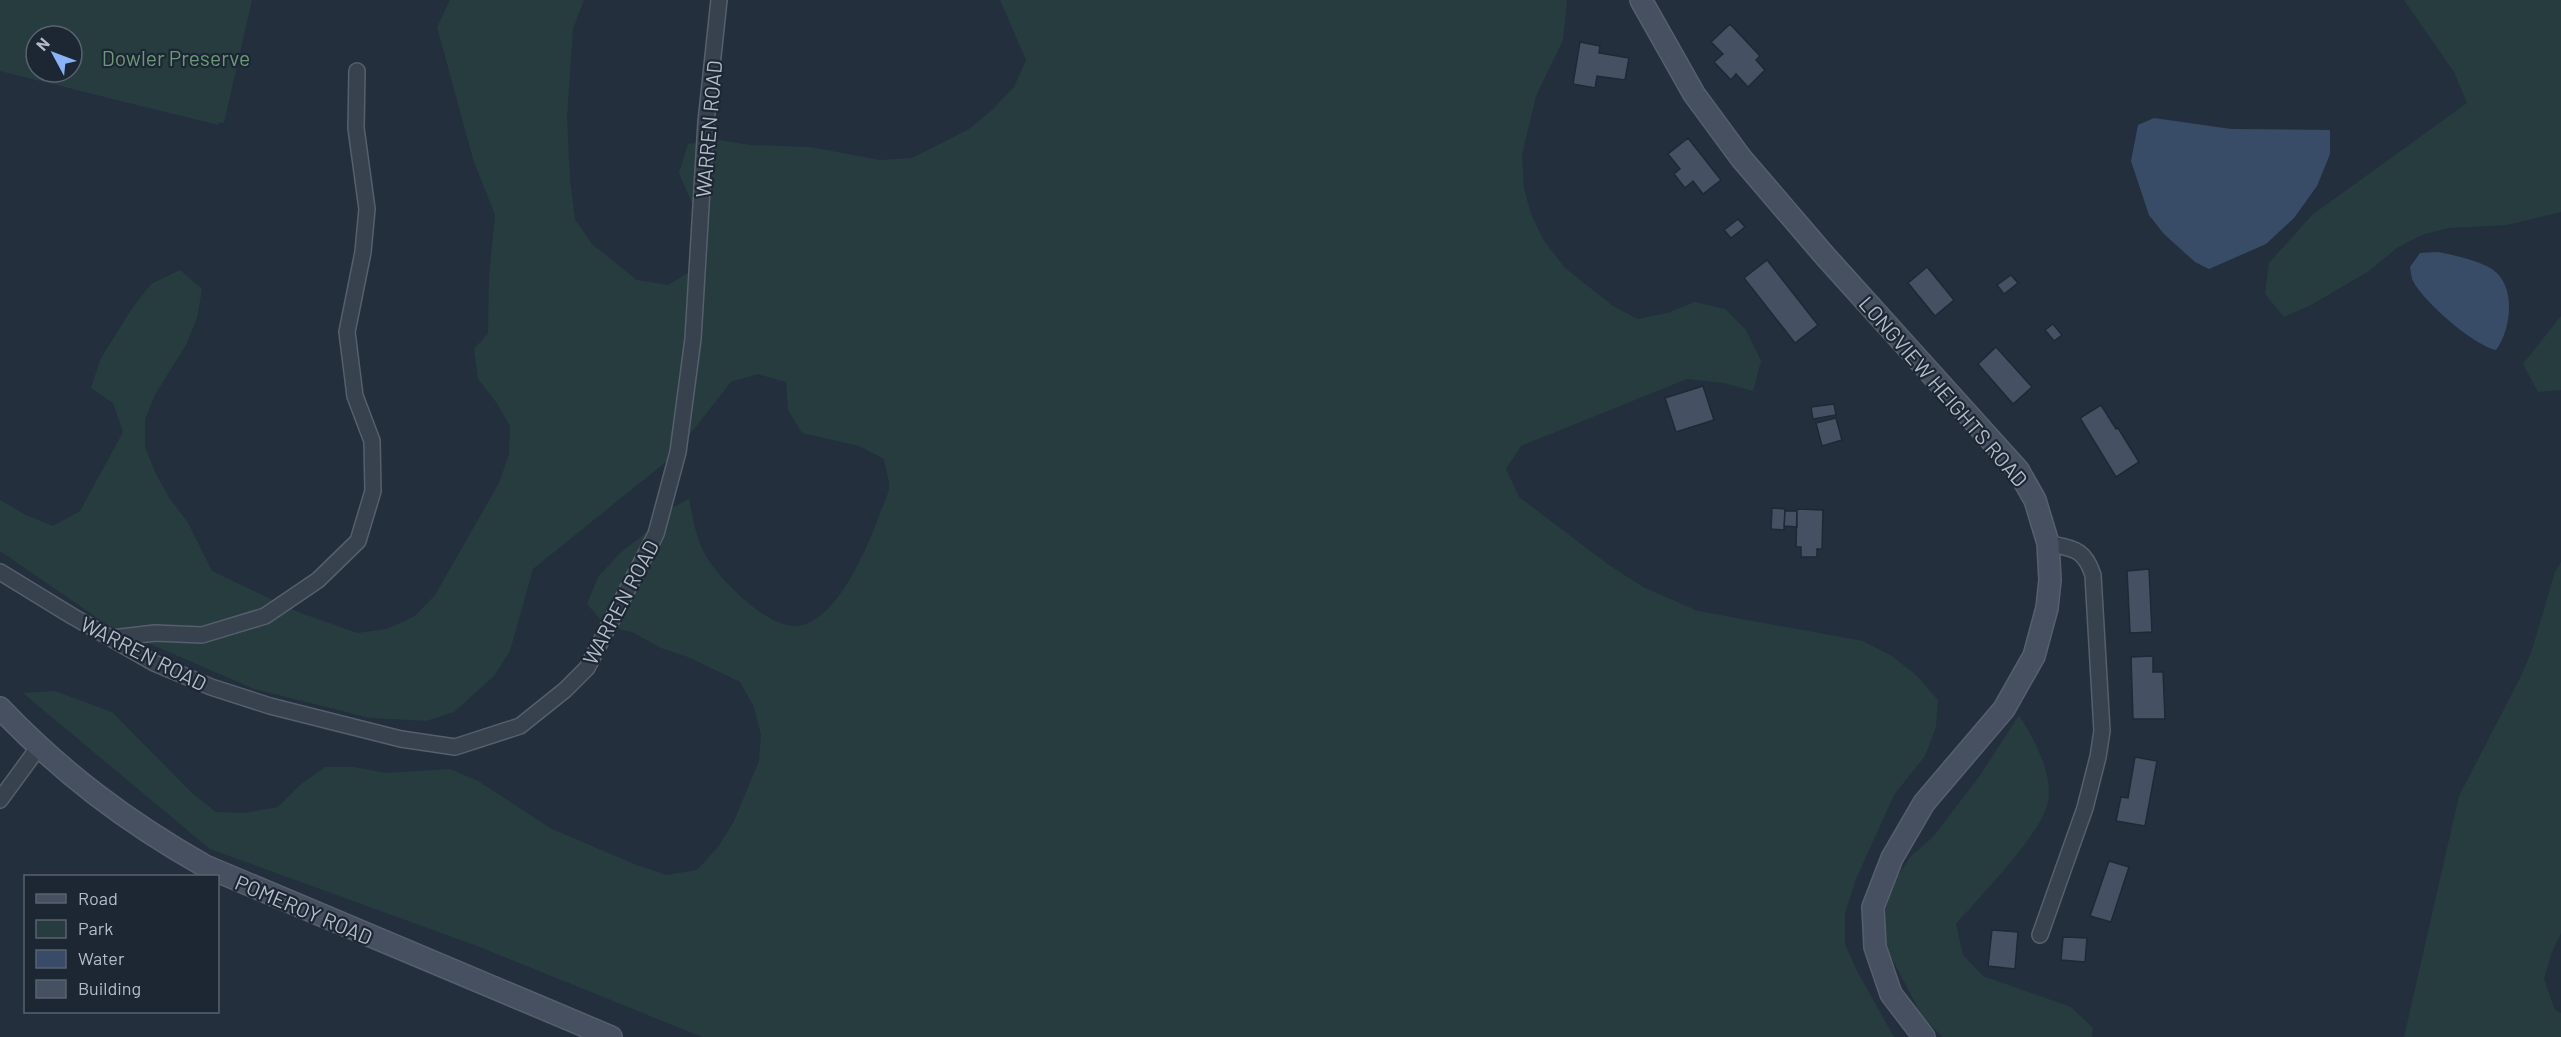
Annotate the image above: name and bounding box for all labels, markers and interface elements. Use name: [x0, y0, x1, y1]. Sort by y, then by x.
north arrow: [24, 24, 84, 84]
text: N: [32, 34, 53, 54]
park label: Dowler Preserve: [102, 45, 250, 70]
street label: WARREN ROAD: [690, 59, 726, 199]
street label: LONGVIEW HEIGHTS ROAD: [1855, 291, 2033, 491]
street label: WARREN ROAD: [577, 535, 663, 669]
street label: WARREN ROAD: [77, 611, 211, 695]
street label: POMEROY ROAD: [232, 869, 376, 949]
legend: [24, 875, 219, 1013]
text: Road: [78, 887, 118, 909]
text: Park: [78, 917, 113, 939]
text: Water: [78, 947, 125, 969]
text: Building: [78, 977, 141, 999]

